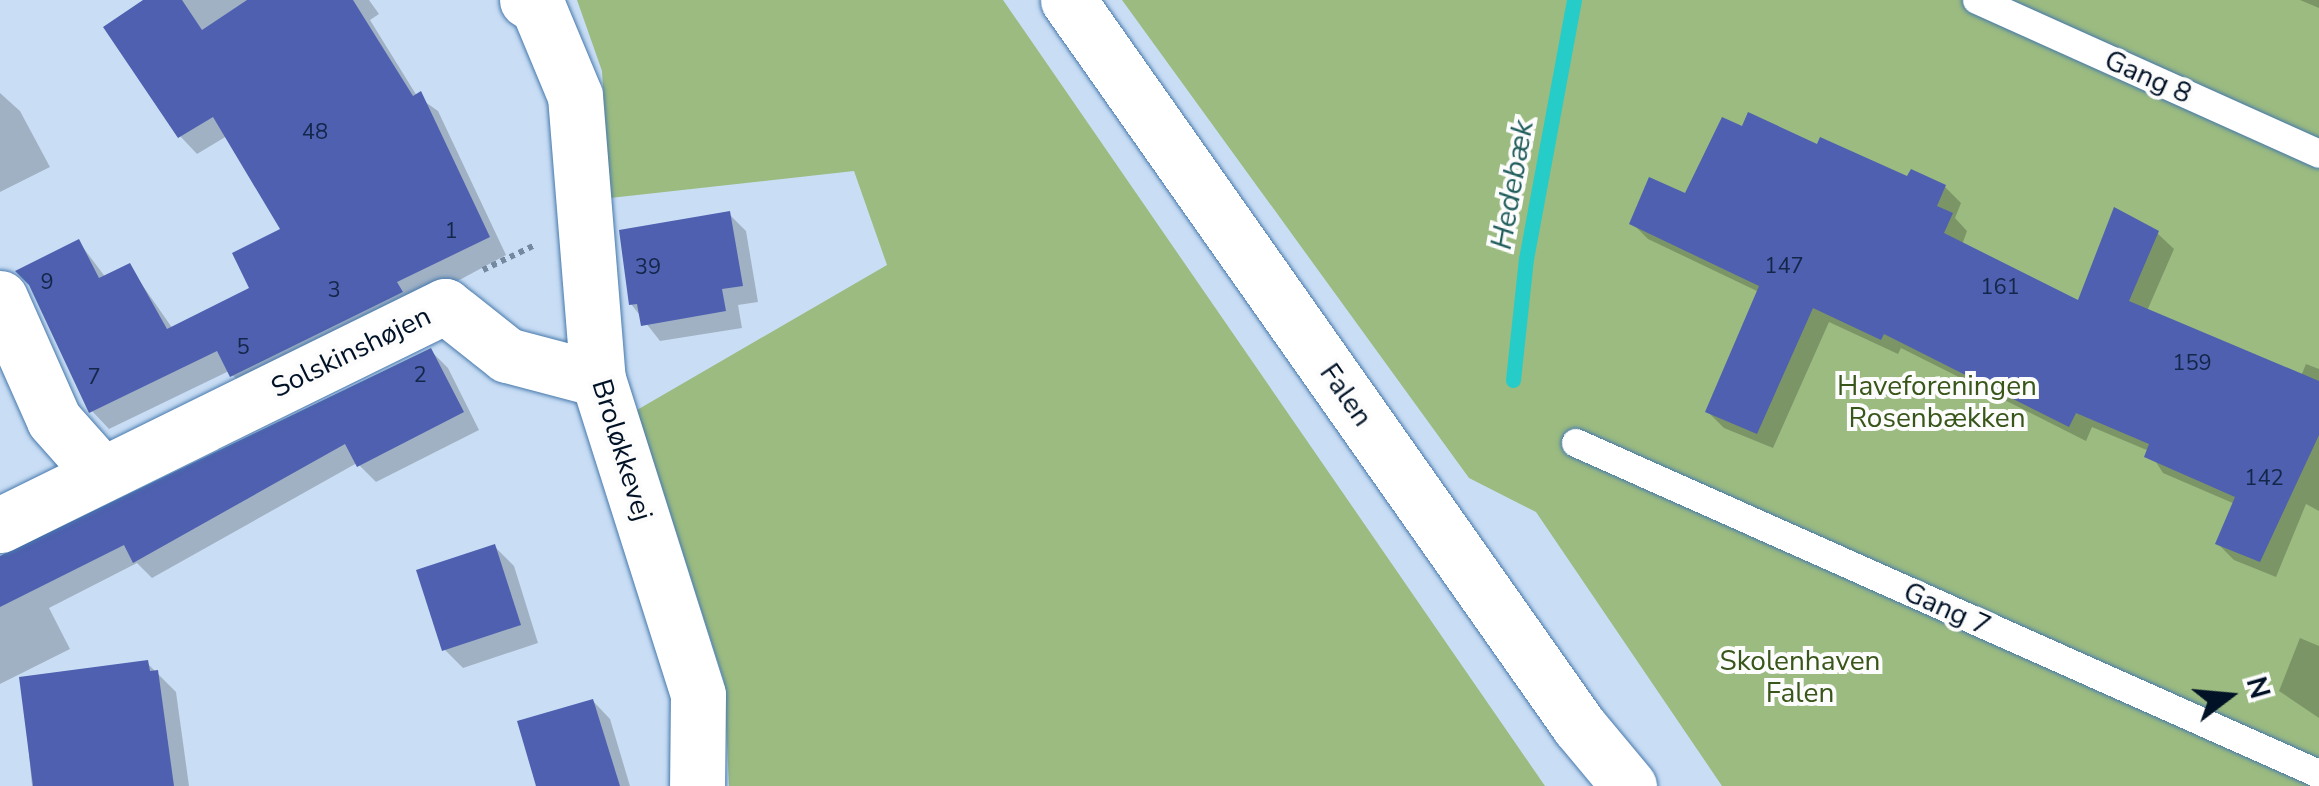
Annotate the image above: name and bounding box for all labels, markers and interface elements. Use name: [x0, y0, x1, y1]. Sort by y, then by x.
street label: Gang 8: [2099, 43, 2197, 111]
water label: Hedebæk: [1484, 118, 1542, 252]
house number: 48: [302, 120, 328, 146]
house number: 1: [444, 219, 458, 245]
house number: 147: [1764, 254, 1804, 280]
house number: 39: [635, 255, 661, 281]
house number: 9: [40, 270, 54, 296]
house number: 161: [1980, 275, 2020, 301]
house number: 3: [327, 278, 341, 304]
street label: Solskinshøjen: [266, 299, 436, 405]
house number: 5: [236, 335, 250, 361]
house number: 159: [2172, 351, 2212, 377]
street label: Falen: [1313, 357, 1379, 433]
house number: 2: [413, 363, 427, 389]
house number: 7: [87, 365, 101, 391]
park label: Haveforeningen Rosenbækken: [1837, 369, 2037, 435]
street label: Broløkkevej: [585, 375, 659, 525]
house number: 142: [2244, 466, 2284, 492]
street label: Gang 7: [1898, 575, 1996, 643]
park label: Skolenhaven Falen: [1720, 644, 1880, 710]
north arrow: [2179, 646, 2279, 746]
text: N: [2237, 672, 2279, 703]

